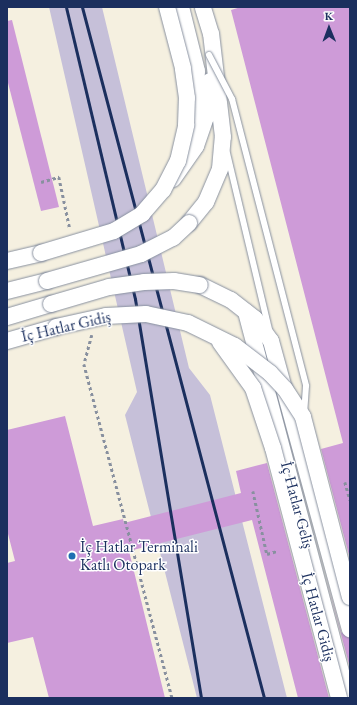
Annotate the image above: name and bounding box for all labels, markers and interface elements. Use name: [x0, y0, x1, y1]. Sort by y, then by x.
north arrow: [309, 8, 349, 48]
text: K: [324, 9, 333, 23]
street label: İç Hatlar Gidiş: [19, 307, 113, 347]
street label: İç Hatlar Geliş: [276, 459, 318, 551]
place label: İç Hatlar Terminali Katlı Otopark: [80, 537, 198, 575]
marker: İç Hatlar Terminali Katlı Otopark: [67, 551, 77, 561]
street label: İç Hatlar Gidiş: [297, 571, 339, 663]

